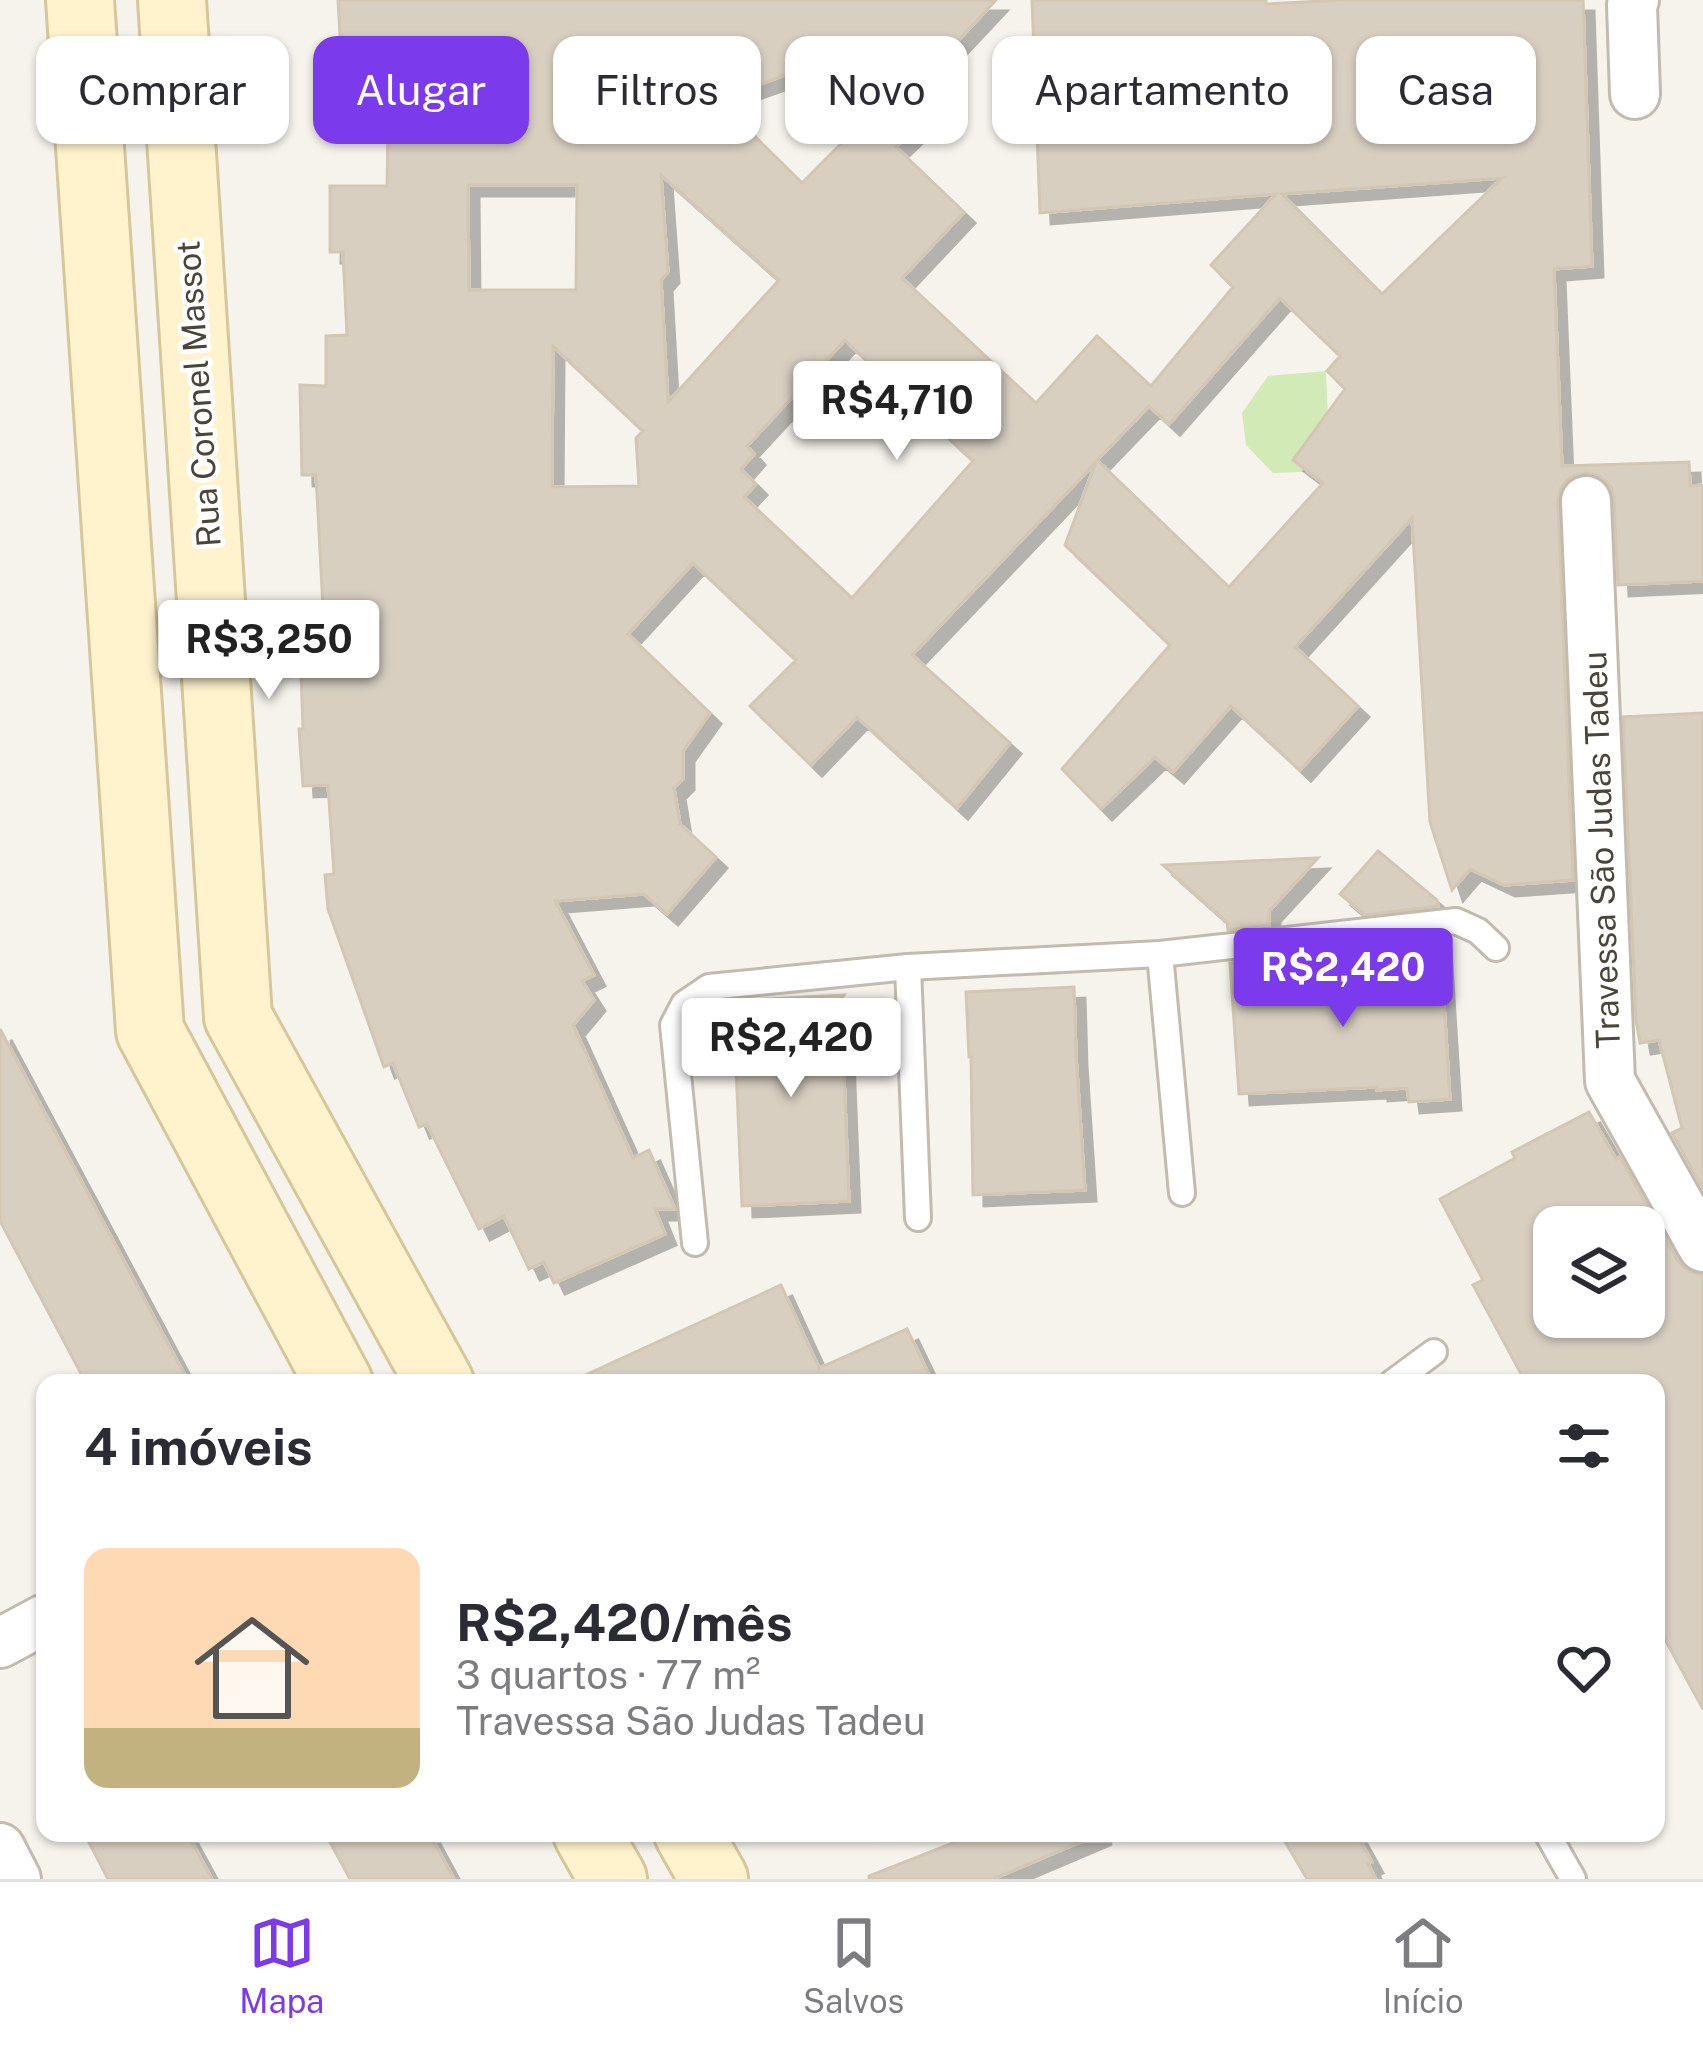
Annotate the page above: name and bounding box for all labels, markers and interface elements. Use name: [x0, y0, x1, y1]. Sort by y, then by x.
chip: Comprar: [36, 36, 289, 144]
chip: Alugar: [313, 36, 529, 144]
chip: Filtros: [553, 36, 761, 144]
chip: Novo: [785, 36, 968, 144]
chip: Apartamento: [992, 36, 1332, 144]
chip: Casa: [1356, 36, 1536, 144]
street label: Rua Coronel Massot: [168, 239, 228, 549]
pin: R$4,710: [786, 361, 1008, 463]
text: R$4,710: [820, 377, 974, 423]
pin: R$3,250: [158, 600, 380, 702]
text: R$3,250: [185, 616, 353, 662]
street label: Travessa São Judas Tadeu: [1575, 651, 1627, 1049]
pin: R$2,420: [1232, 928, 1454, 1030]
text: R$2,420: [1261, 944, 1425, 990]
pin: R$2,420: [680, 998, 902, 1100]
text: R$2,420: [709, 1014, 873, 1060]
map controls: [1533, 1206, 1665, 1338]
button: layers: [1533, 1206, 1665, 1338]
icon: filters: [1551, 1413, 1617, 1479]
text: 4 imóveis: [84, 1417, 313, 1476]
text: R$2,420/mês: [456, 1593, 793, 1652]
icon: home: [180, 1596, 324, 1740]
icon: heart: [1551, 1635, 1617, 1701]
text: 3 quartos · 77 m²: [456, 1652, 760, 1698]
text: Travessa São Judas Tadeu: [456, 1698, 926, 1744]
tab: Mapa: [239, 1910, 324, 2020]
tab: Salvos: [803, 1910, 904, 2020]
tab: Início: [1383, 1910, 1464, 2020]

